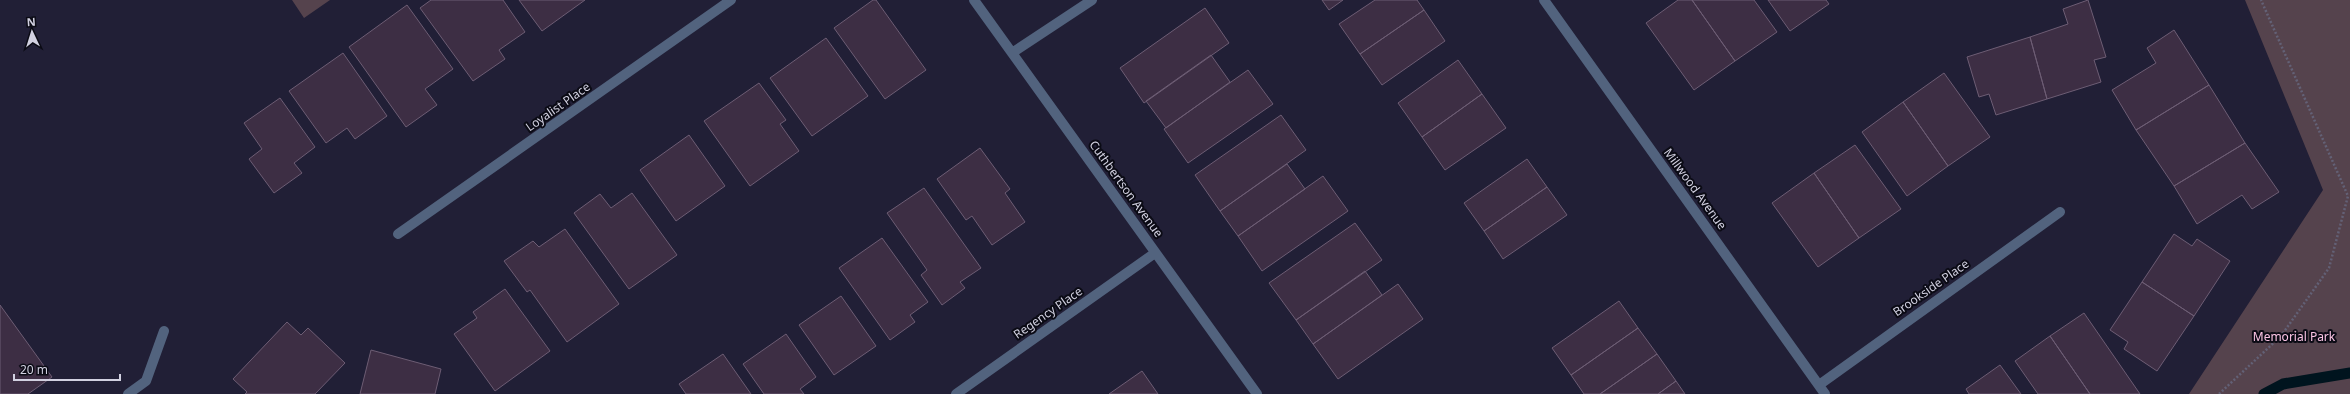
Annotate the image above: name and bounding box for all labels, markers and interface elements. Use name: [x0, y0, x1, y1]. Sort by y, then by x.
north arrow: [12, 12, 52, 52]
text: N: [26, 14, 36, 29]
street label: Loyalist Place: [522, 78, 594, 135]
street label: Cuthbertson Avenue: [1085, 137, 1167, 241]
street label: Millwood Avenue: [1660, 145, 1731, 233]
street label: Brookside Place: [1889, 255, 1972, 320]
street label: Regency Place: [1010, 282, 1086, 343]
park label: Memorial Park: [2253, 328, 2336, 345]
scale bar: [14, 356, 120, 382]
text: 20 m: [20, 361, 48, 378]

